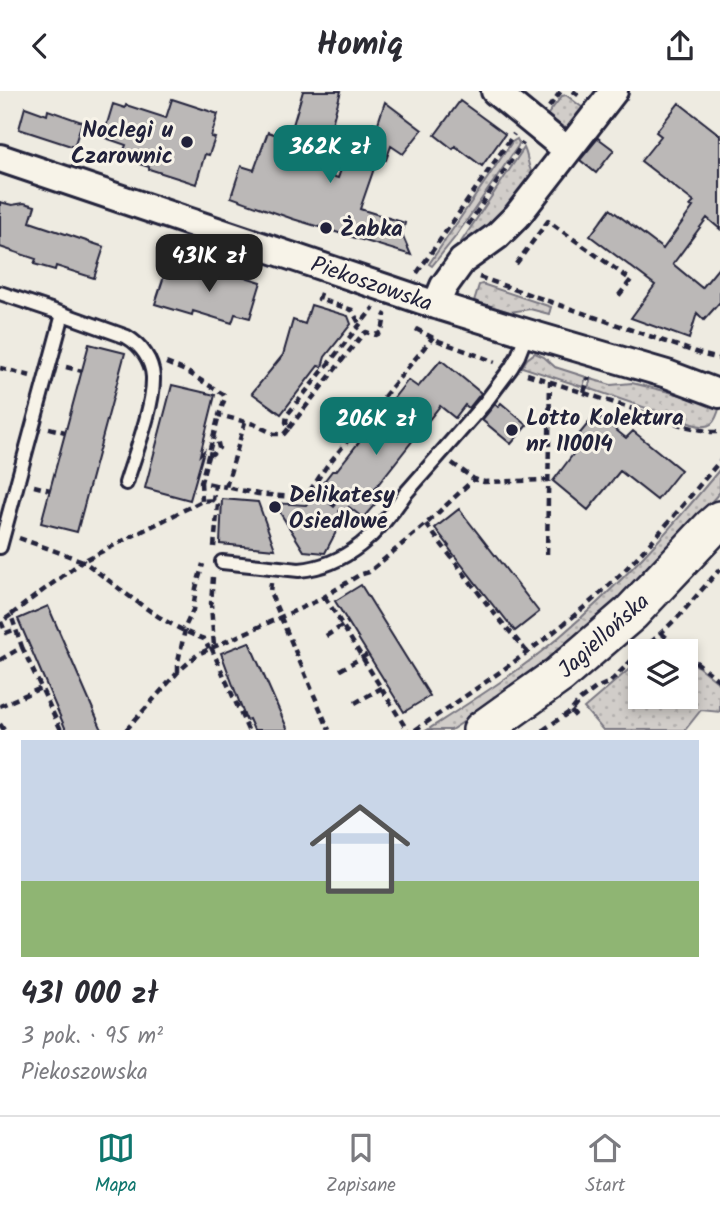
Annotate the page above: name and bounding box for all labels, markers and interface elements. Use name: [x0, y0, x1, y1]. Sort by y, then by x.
text: Homiq: [317, 20, 403, 71]
icon: back: [21, 27, 59, 65]
icon: share: [661, 27, 699, 65]
place label: Noclegi u Czarownic: [71, 113, 174, 175]
pin: 362K zł: [265, 125, 395, 185]
text: 362K zł: [289, 130, 371, 166]
marker: Noclegi u Czarownic: [179, 134, 195, 150]
place label: Żabka: [340, 212, 403, 248]
marker: Żabka: [318, 220, 334, 236]
pin: 431K zł: [144, 235, 274, 294]
text: 431K zł: [172, 239, 246, 275]
street label: Piekoszowska: [306, 247, 437, 323]
pin: 206K zł: [311, 397, 441, 457]
place label: Lotto Kolektura nr 110014: [526, 401, 684, 463]
text: 206K zł: [336, 402, 416, 438]
marker: Lotto Kolektura nr 110014: [504, 422, 520, 438]
place label: Delikatesy Osiedlowe: [289, 478, 395, 540]
marker: Delikatesy Osiedlowe: [267, 499, 283, 515]
street label: Jagiellońska: [550, 585, 659, 688]
map controls: [628, 639, 698, 709]
button: layers: [628, 639, 698, 709]
icon: home: [297, 786, 423, 912]
text: 431 000 zł: [21, 971, 158, 1019]
text: 3 pok. · 95 m²: [21, 1019, 163, 1055]
text: Piekoszowska: [21, 1055, 148, 1091]
tab: Mapa: [95, 1129, 137, 1201]
tab: Zapisane: [326, 1129, 396, 1201]
tab: Start: [585, 1129, 625, 1201]

